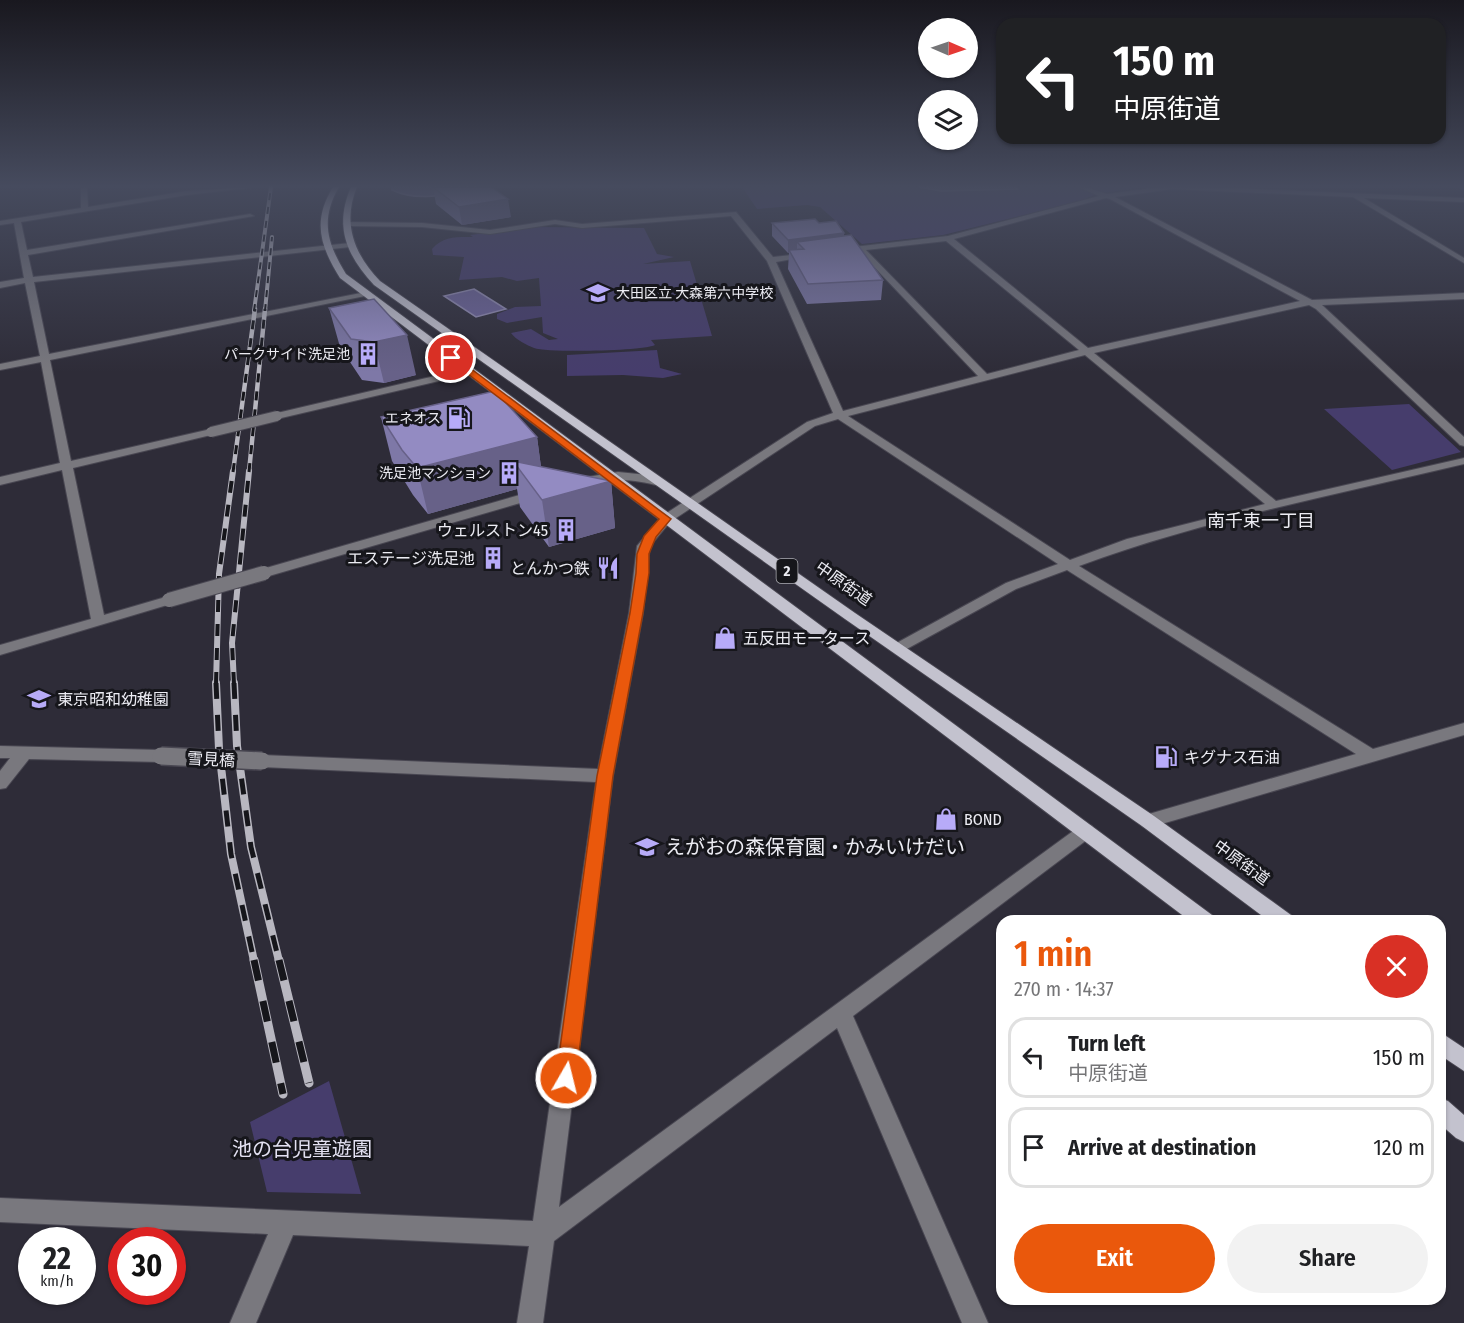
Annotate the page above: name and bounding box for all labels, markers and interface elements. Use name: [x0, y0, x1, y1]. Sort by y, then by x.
north arrow: [918, 18, 978, 78]
map controls: [918, 18, 978, 150]
text: 150 m: [1113, 36, 1215, 86]
icon: left: [1014, 42, 1092, 120]
button: layers: [918, 90, 978, 150]
text: 中原街道: [1113, 93, 1221, 125]
school or university icon: 大田区立 大森第六中学校: [585, 280, 611, 306]
place label: 大田区立 大森第六中学校: [616, 285, 773, 302]
pin: [425, 332, 476, 383]
building icon: パークサイド洗足池: [355, 341, 381, 367]
icon: arrive: [434, 341, 467, 374]
place label: パークサイド洗足池: [224, 346, 350, 363]
fuel station icon: エネオス: [446, 405, 472, 431]
place label: エネオス: [385, 410, 441, 427]
building icon: 洗足池マンション: [496, 460, 522, 486]
place label: 洗足池マンション: [379, 465, 491, 482]
district label: 南千束一丁目: [1207, 510, 1315, 532]
building icon: ウェルストン45: [553, 517, 579, 543]
place label: ウェルストン45: [437, 521, 548, 540]
building icon: エステージ洗足池: [480, 545, 506, 571]
place label: エステージ洗足池: [347, 549, 475, 568]
restaurant icon: とんかつ鉄: [595, 555, 621, 581]
street label: 中原街道: [812, 557, 875, 610]
place label: とんかつ鉄: [510, 559, 590, 578]
road number: 2: [776, 559, 798, 583]
shop icon: 五反田モータース: [712, 625, 738, 651]
place label: 五反田モータース: [743, 629, 870, 648]
school or university icon: 東京昭和幼稚園: [26, 686, 52, 712]
place label: 東京昭和幼稚園: [57, 690, 169, 709]
fuel station icon: キグナス石油: [1153, 744, 1179, 770]
place label: キグナス石油: [1184, 748, 1280, 767]
street label: 雪見橋: [187, 749, 235, 770]
shop icon: BOND: [933, 806, 959, 832]
place label: BOND: [964, 810, 1002, 829]
school or university icon: えがおの森保育園・かみいけだい: [634, 834, 660, 860]
place label: えがおの森保育園・かみいけだい: [665, 835, 965, 859]
street label: 中原街道: [1210, 836, 1273, 889]
text: 1 min: [1014, 932, 1092, 976]
button: close: [1365, 935, 1428, 998]
text: 270 m · 14:37: [1014, 977, 1114, 1001]
text: Turn left: [1068, 1030, 1146, 1057]
icon: left: [1017, 1041, 1050, 1074]
text: 150 m: [1373, 1044, 1425, 1071]
position arrow: [534, 1046, 598, 1110]
text: 中原街道: [1068, 1061, 1148, 1085]
icon: arrive: [1017, 1131, 1050, 1164]
text: Arrive at destination: [1068, 1134, 1256, 1161]
text: 120 m: [1373, 1134, 1425, 1161]
park label: 池の台児童遊園: [232, 1137, 372, 1161]
button: Exit: [1014, 1224, 1215, 1293]
button: Share: [1227, 1224, 1428, 1293]
speed limit sign: 30: [108, 1227, 186, 1305]
text: 22: [43, 1241, 71, 1277]
text: km/h: [40, 1272, 74, 1290]

